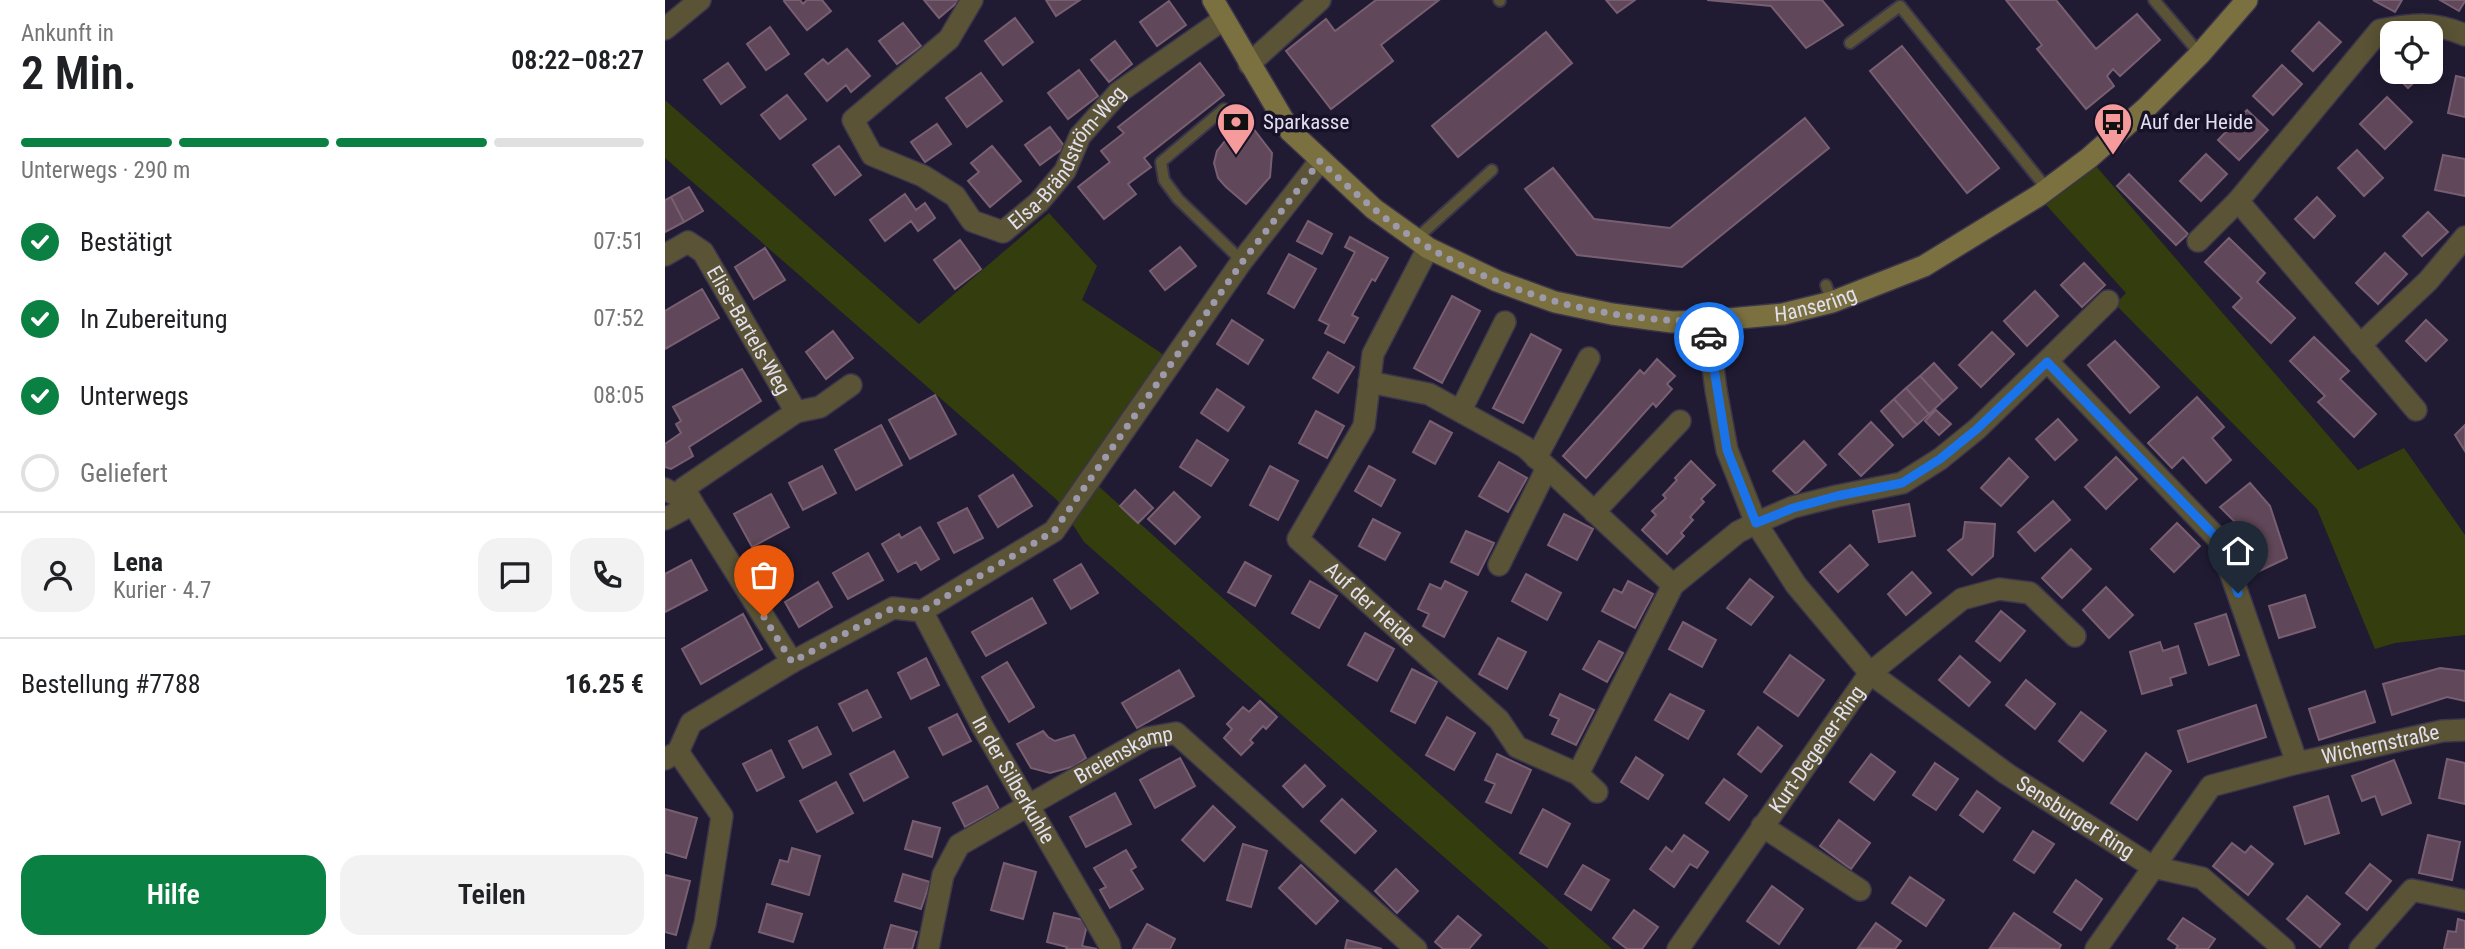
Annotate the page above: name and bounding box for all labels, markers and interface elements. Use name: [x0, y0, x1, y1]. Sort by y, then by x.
text: Ankunft in: [21, 20, 114, 47]
map controls: [2380, 21, 2443, 84]
button: locate: [2380, 21, 2443, 84]
text: 08:22–08:27: [511, 45, 644, 75]
text: 2 Min.: [21, 46, 137, 100]
street label: Elsa-Brändström-Weg: [1003, 81, 1131, 235]
bank icon: Sparkasse: [1215, 101, 1257, 156]
bus stop icon: Auf der Heide: [2092, 101, 2134, 156]
place label: Sparkasse: [1263, 110, 1349, 134]
place label: Auf der Heide: [2140, 110, 2253, 134]
text: Unterwegs · 290 m: [21, 157, 190, 184]
icon: check: [21, 223, 59, 261]
text: Bestätigt: [80, 227, 173, 257]
text: 07:51: [593, 228, 644, 255]
street label: Elise-Bartels-Weg: [702, 262, 795, 399]
street label: Hansering: [1773, 282, 1860, 327]
icon: check: [21, 300, 59, 338]
courier: [1674, 302, 1744, 372]
text: In Zubereitung: [80, 304, 228, 334]
text: 07:52: [593, 305, 644, 332]
icon: car: [1690, 318, 1728, 356]
icon: check: [21, 377, 59, 415]
text: Unterwegs: [80, 381, 189, 411]
text: 08:05: [593, 382, 644, 409]
text: Geliefert: [80, 458, 168, 488]
pin: [2208, 521, 2268, 593]
icon: home: [2219, 532, 2257, 570]
button: person: [21, 538, 95, 612]
button: chat: [478, 538, 552, 612]
button: phone: [570, 538, 644, 612]
pin: [734, 545, 794, 617]
text: Lena: [113, 547, 163, 577]
icon: bag: [745, 556, 783, 594]
street label: Auf der Heide: [1320, 557, 1420, 651]
text: Kurier · 4.7: [113, 577, 211, 604]
text: Bestellung #7788: [21, 669, 201, 699]
text: 16.25 €: [565, 669, 644, 699]
street label: Kurt-Degener-Ring: [1764, 681, 1869, 818]
street label: In der Silberkuhle: [967, 712, 1060, 848]
street label: Wichernstraße: [2319, 720, 2442, 769]
street label: Breienskamp: [1070, 722, 1175, 789]
street label: Sensburger Ring: [2012, 771, 2139, 864]
button: Hilfe: [21, 855, 326, 935]
button: Teilen: [340, 855, 644, 935]

